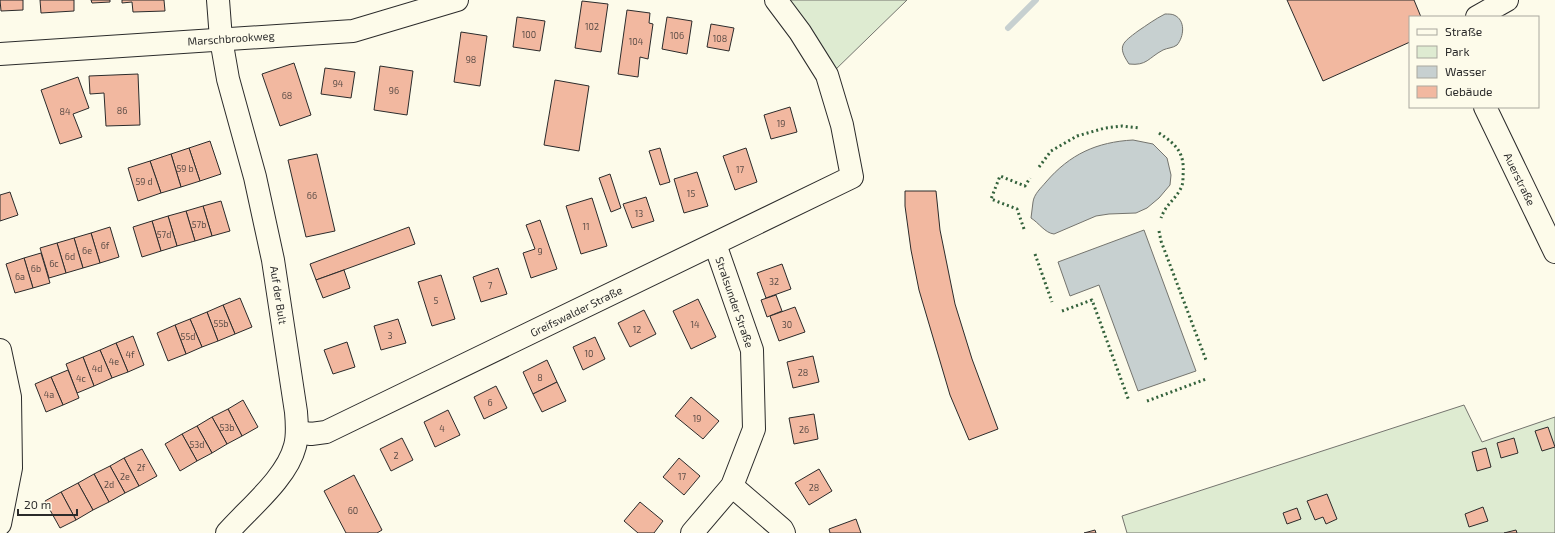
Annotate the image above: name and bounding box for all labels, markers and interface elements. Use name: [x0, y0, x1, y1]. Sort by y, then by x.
legend: [1409, 16, 1539, 108]
house number: 102: [585, 21, 599, 32]
text: Straße: [1445, 24, 1482, 38]
street label: Marschbrookweg: [187, 28, 275, 48]
house number: 100: [522, 29, 536, 40]
house number: 106: [670, 30, 684, 41]
house number: 108: [713, 33, 727, 44]
house number: 104: [629, 36, 644, 47]
text: Park: [1445, 44, 1470, 58]
house number: 98: [466, 54, 476, 65]
text: Wasser: [1445, 64, 1486, 78]
house number: 94: [333, 78, 344, 89]
text: Gebäude: [1445, 84, 1493, 98]
house number: 96: [389, 85, 399, 96]
house number: 68: [282, 90, 292, 101]
house number: 86: [117, 105, 127, 116]
house number: 84: [60, 106, 71, 117]
house number: 19: [777, 118, 785, 129]
street label: Auerstraße: [1502, 151, 1538, 208]
house number: 59 b: [176, 163, 194, 174]
house number: 17: [736, 164, 744, 175]
house number: 59 d: [135, 176, 153, 187]
house number: 15: [687, 188, 695, 199]
house number: 66: [307, 190, 317, 201]
house number: 13: [635, 208, 643, 219]
house number: 57b: [192, 219, 206, 230]
house number: 11: [582, 221, 590, 232]
house number: 57d: [157, 229, 171, 240]
house number: 6f: [101, 240, 110, 251]
house number: 6e: [82, 245, 92, 256]
house number: 9: [537, 246, 543, 257]
house number: 6d: [65, 251, 75, 262]
street label: Stralsunder Straße: [713, 255, 757, 349]
house number: 6c: [49, 258, 59, 269]
house number: 6b: [31, 263, 41, 274]
street label: Auf der Bult: [268, 265, 290, 325]
house number: 6a: [15, 271, 25, 282]
house number: 32: [769, 276, 779, 287]
house number: 7: [488, 280, 493, 291]
street label: Greifswalder Straße: [528, 283, 624, 339]
house number: 5: [434, 295, 439, 306]
house number: 55b: [214, 318, 228, 329]
house number: 14: [690, 319, 700, 330]
house number: 30: [782, 319, 792, 330]
house number: 12: [633, 324, 641, 335]
house number: 3: [387, 330, 393, 341]
house number: 55d: [181, 331, 195, 342]
house number: 10: [584, 348, 594, 359]
house number: 4f: [126, 349, 135, 360]
house number: 4e: [109, 356, 119, 367]
house number: 4d: [92, 363, 102, 374]
house number: 28: [798, 367, 808, 378]
house number: 8: [537, 372, 543, 383]
house number: 4c: [76, 373, 87, 384]
house number: 4a: [44, 389, 54, 400]
house number: 6: [487, 397, 493, 408]
house number: 19: [693, 413, 701, 424]
house number: 53b: [220, 422, 234, 433]
house number: 4: [439, 423, 445, 434]
house number: 26: [799, 424, 809, 435]
house number: 53d: [190, 439, 205, 450]
house number: 2: [393, 450, 399, 461]
house number: 2f: [137, 462, 146, 473]
house number: 2e: [120, 471, 130, 482]
house number: 17: [678, 471, 686, 482]
house number: 2d: [104, 479, 114, 490]
house number: 28: [809, 482, 819, 493]
scale bar: [18, 491, 77, 517]
text: 20 m: [24, 497, 51, 511]
house number: 60: [348, 505, 358, 516]

